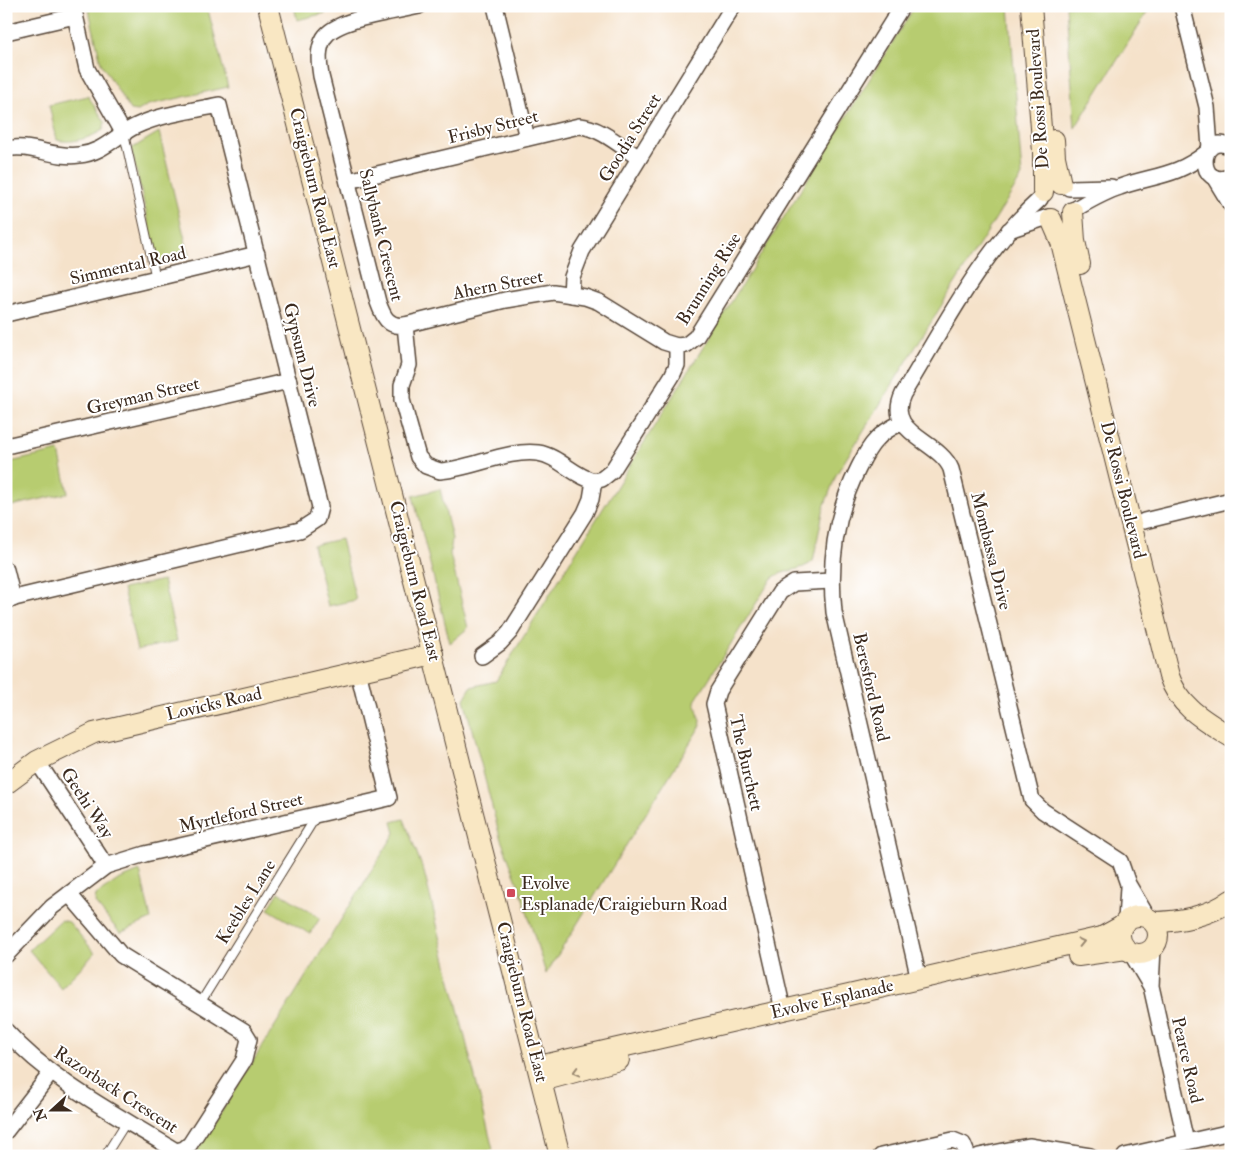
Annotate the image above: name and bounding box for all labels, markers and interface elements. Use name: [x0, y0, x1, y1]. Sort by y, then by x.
street label: De Rossi Boulevard: [1022, 28, 1054, 170]
street label: Goodia Street: [594, 89, 667, 187]
street label: Craigieburn Road East: [284, 105, 346, 271]
street label: Frisby Street: [445, 105, 541, 149]
street label: Sallybank Crescent: [353, 166, 409, 304]
street label: Brunning Rise: [672, 228, 747, 329]
street label: Simmental Road: [68, 241, 188, 291]
street label: Ahern Street: [450, 265, 545, 305]
street label: Gypsum Drive: [278, 301, 326, 410]
street label: Greyman Street: [84, 372, 202, 420]
street label: De Rossi Boulevard: [1095, 419, 1151, 561]
street label: Mombassa Drive: [965, 490, 1017, 613]
street label: Craigieburn Road East: [384, 498, 446, 664]
street label: Beresford Road: [847, 630, 895, 744]
street label: Lovicks Road: [164, 682, 264, 726]
street label: The Burchett: [724, 713, 768, 813]
street label: Geehi Way: [56, 763, 119, 844]
street label: Myrtleford Street: [177, 788, 305, 838]
street label: Keebles Lane: [211, 855, 281, 949]
place label: Evolve Esplanade/Craigieburn Road: [521, 872, 727, 916]
marker: Evolve Esplanade/Craigieburn Road: [505, 887, 517, 899]
street label: Craigieburn Road East: [491, 919, 553, 1085]
one-way arrow: [1076, 937, 1085, 948]
street label: Evolve Esplanade: [768, 974, 896, 1024]
street label: Pearce Road: [1166, 1015, 1208, 1106]
street label: Razorback Crescent: [50, 1041, 183, 1139]
one-way arrow: [572, 1066, 581, 1077]
north arrow: [28, 1084, 78, 1134]
text: N: [30, 1105, 51, 1124]

